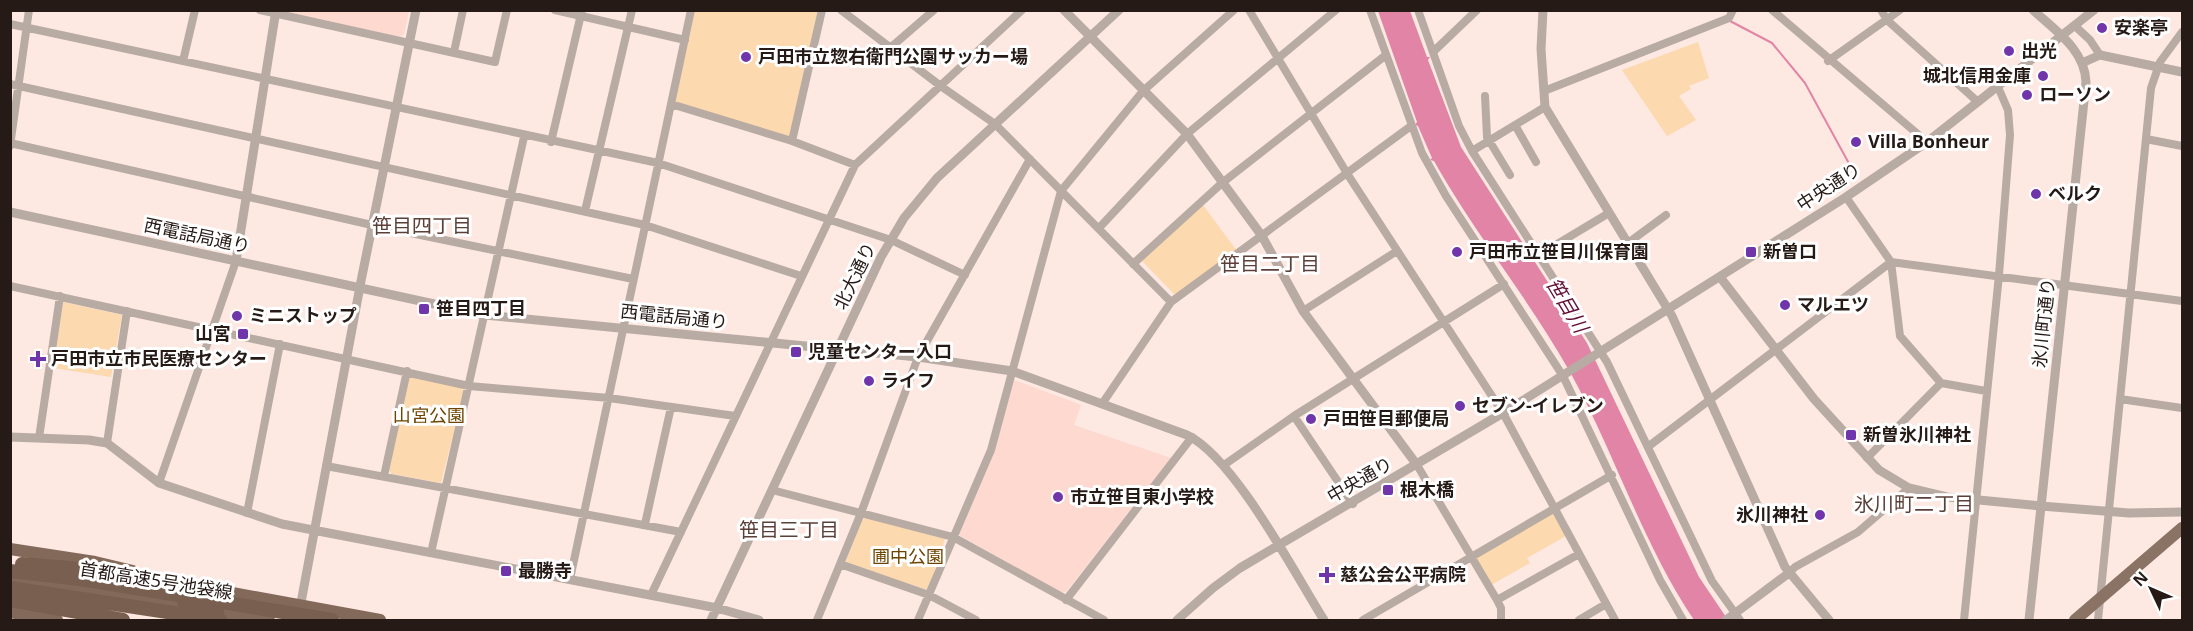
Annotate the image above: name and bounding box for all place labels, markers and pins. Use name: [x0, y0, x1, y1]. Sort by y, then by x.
place label: 安楽亭: [2114, 15, 2168, 39]
marker: 安楽亭: [2095, 21, 2109, 35]
place label: 出光: [2021, 38, 2057, 62]
place label: 戸田市立惣右衛門公園サッカー場: [758, 44, 1028, 68]
marker: 出光: [2002, 44, 2016, 58]
marker: 戸田市立惣右衛門公園サッカー場: [739, 50, 753, 64]
place label: 城北信用金庫: [1923, 63, 2031, 87]
marker: 城北信用金庫: [2036, 69, 2050, 83]
place label: ローソン: [2039, 82, 2111, 106]
marker: ローソン: [2020, 88, 2034, 102]
place label: Villa Bonheur: [1868, 129, 1989, 153]
marker: Villa Bonheur: [1849, 135, 1863, 149]
place label: ベルク: [2048, 181, 2102, 205]
marker: ベルク: [2029, 187, 2043, 201]
place label: 戸田市立笹目川保育園: [1469, 239, 1649, 263]
place label: 新曽口: [1763, 239, 1817, 263]
marker: 戸田市立笹目川保育園: [1450, 245, 1464, 259]
marker: 新曽口: [1744, 245, 1758, 259]
place label: マルエツ: [1797, 292, 1869, 316]
place label: 笹目四丁目: [436, 296, 526, 320]
marker: マルエツ: [1778, 298, 1792, 312]
marker: 笹目四丁目: [417, 302, 431, 316]
place label: ミニストップ: [249, 303, 357, 327]
marker: ミニストップ: [230, 309, 244, 323]
place label: 山宮: [195, 321, 231, 345]
marker: 山宮: [236, 327, 250, 341]
place label: 児童センター入口: [808, 339, 952, 363]
marker: 児童センター入口: [789, 345, 803, 359]
place label: 戸田市立市民医療センター: [51, 346, 267, 370]
marker: 戸田市立市民医療センター: [29, 350, 47, 368]
place label: ライフ: [881, 368, 935, 392]
marker: ライフ: [862, 374, 876, 388]
place label: セブン-イレブン: [1472, 393, 1604, 417]
marker: セブン-イレブン: [1453, 399, 1467, 413]
place label: 戸田笹目郵便局: [1323, 406, 1449, 430]
marker: 戸田笹目郵便局: [1304, 412, 1318, 426]
place label: 新曽氷川神社: [1863, 422, 1971, 446]
marker: 新曽氷川神社: [1844, 428, 1858, 442]
place label: 根木橋: [1400, 477, 1454, 501]
marker: 根木橋: [1381, 483, 1395, 497]
place label: 市立笹目東小学校: [1070, 484, 1214, 508]
marker: 市立笹目東小学校: [1051, 490, 1065, 504]
place label: 氷川神社: [1736, 502, 1808, 526]
marker: 氷川神社: [1813, 508, 1827, 522]
place label: 最勝寺: [518, 558, 572, 582]
place label: 慈公会公平病院: [1340, 562, 1466, 586]
marker: 最勝寺: [499, 564, 513, 578]
marker: 慈公会公平病院: [1318, 566, 1336, 584]

